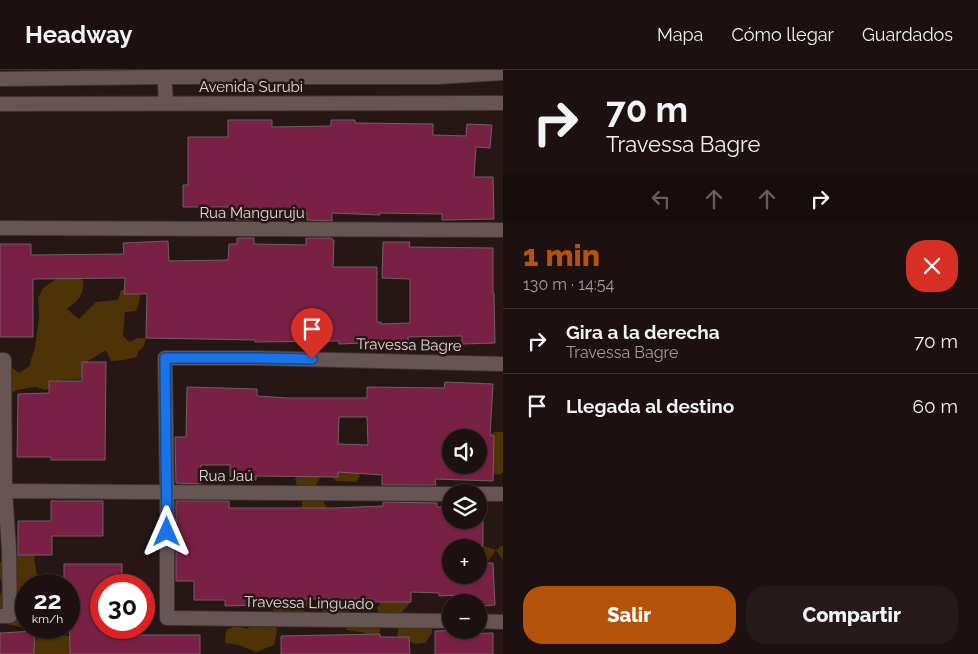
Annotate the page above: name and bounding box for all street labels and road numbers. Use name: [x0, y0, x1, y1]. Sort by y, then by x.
street label: Avenida Surubi: [199, 78, 303, 96]
street label: Rua Manguruju: [199, 204, 305, 222]
street label: Travessa Bagre: [356, 335, 462, 355]
street label: Rua Jaú: [199, 467, 253, 485]
street label: Travessa Linguado: [244, 593, 374, 613]

